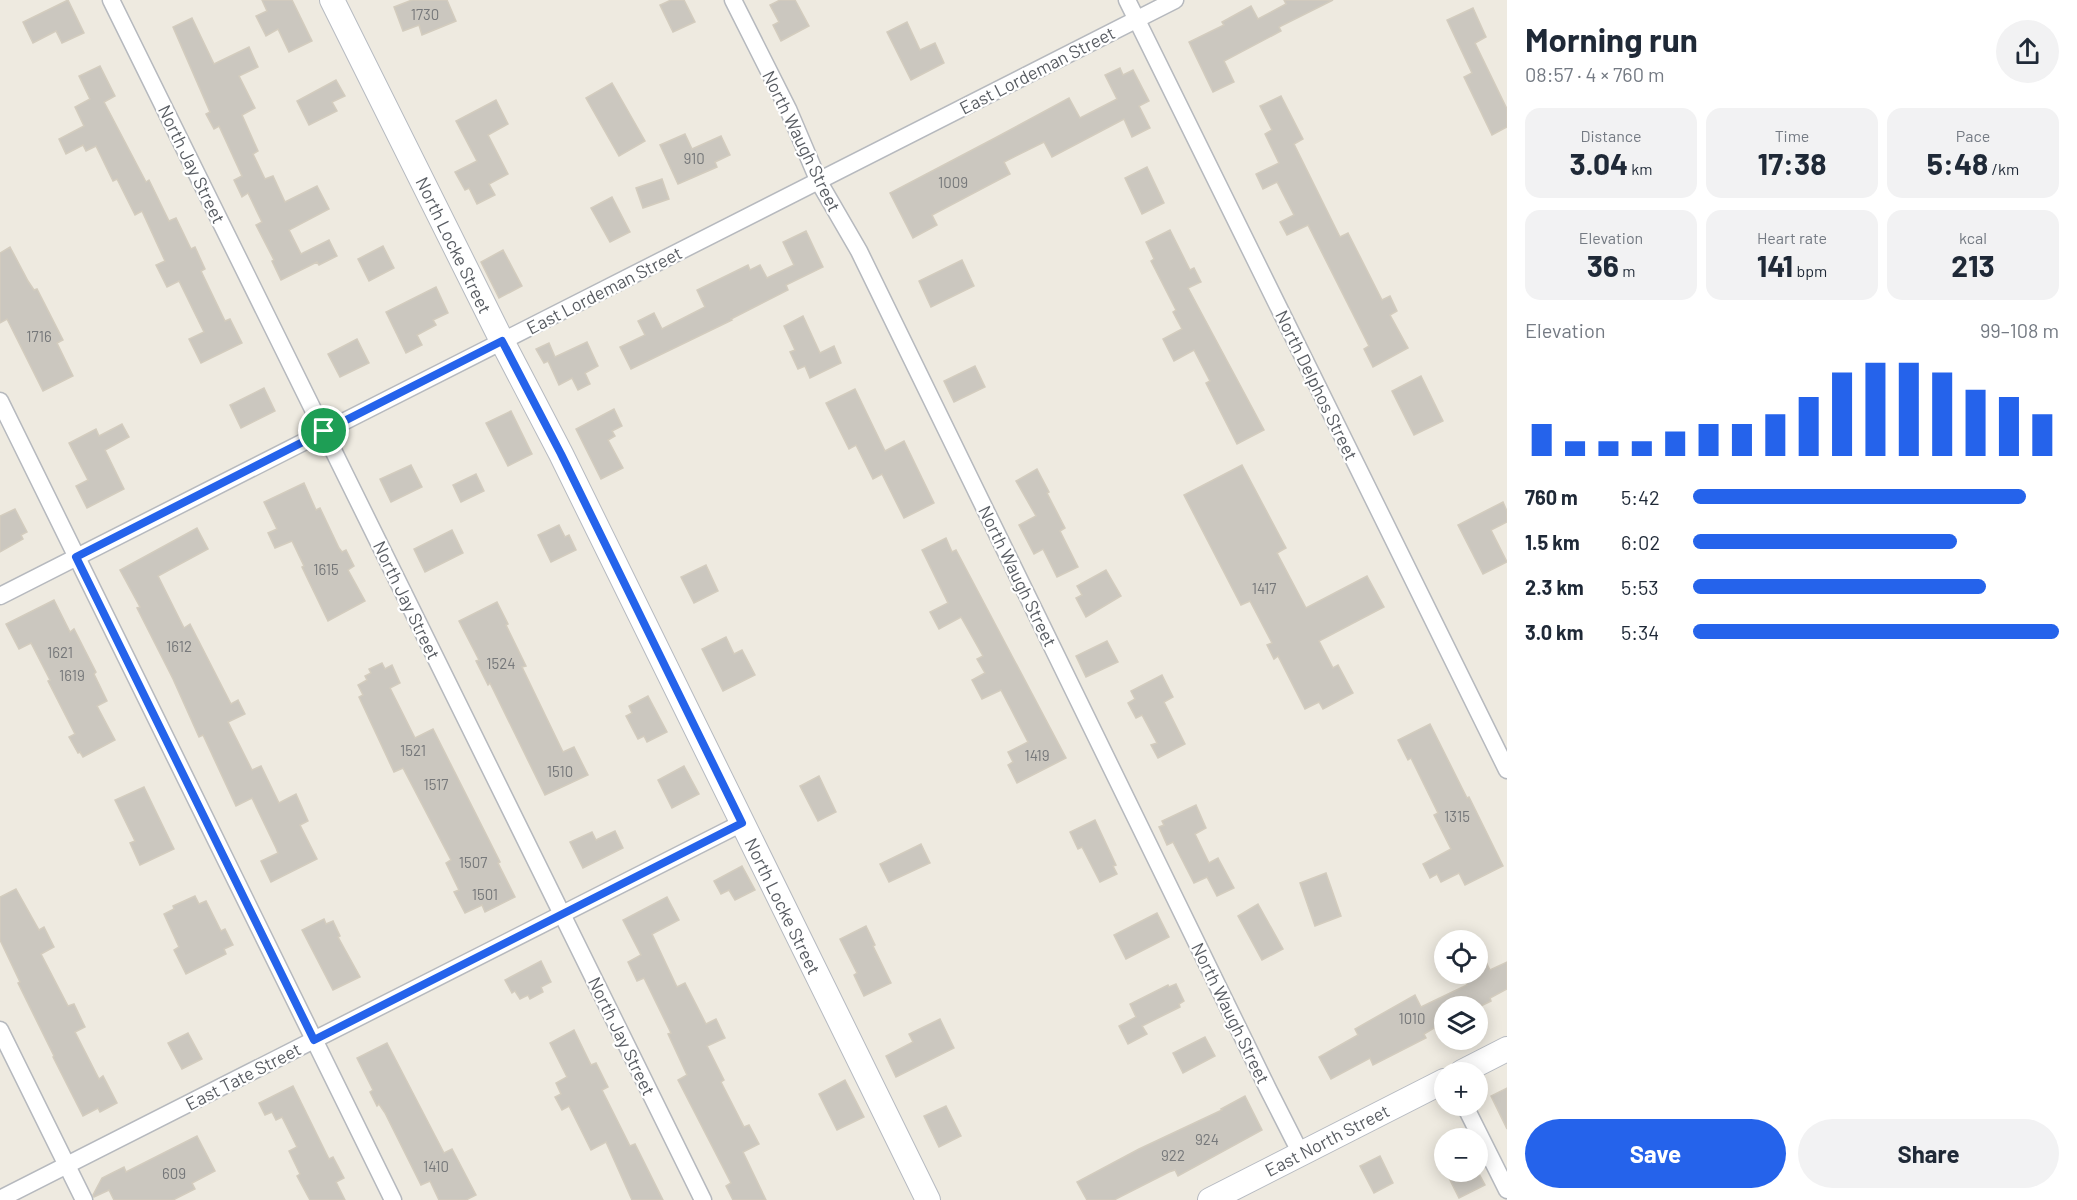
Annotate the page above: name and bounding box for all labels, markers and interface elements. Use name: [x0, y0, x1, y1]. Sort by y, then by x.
house number: 1730: [411, 5, 439, 23]
text: Morning run: [1525, 19, 1698, 59]
button: share: [1996, 20, 2059, 83]
street label: East Lordeman Street: [956, 21, 1118, 119]
text: 08:57 · 4 × 760 m: [1525, 62, 1665, 86]
street label: North Waugh Street: [758, 67, 846, 215]
street label: North Jay Street: [154, 101, 230, 227]
text: Distance: [1581, 126, 1641, 145]
text: Time: [1775, 126, 1809, 145]
text: Pace: [1956, 126, 1990, 145]
text: 3.04: [1569, 145, 1628, 181]
text: 17:38: [1758, 145, 1826, 181]
text: 5:48: [1927, 145, 1988, 181]
house number: 910: [683, 149, 705, 167]
text: km: [1628, 159, 1653, 178]
text: /km: [1988, 159, 2019, 178]
street label: North Locke Street: [411, 173, 497, 317]
house number: 1009: [938, 173, 968, 191]
text: Elevation: [1579, 228, 1643, 247]
text: Heart rate: [1757, 228, 1827, 247]
text: kcal: [1959, 228, 1987, 247]
street label: East Lordeman Street: [523, 241, 685, 339]
text: 36: [1587, 247, 1619, 283]
text: 141: [1757, 247, 1793, 283]
text: 213: [1951, 247, 1995, 283]
text: m: [1619, 261, 1635, 280]
text: bpm: [1793, 261, 1827, 280]
street label: North Delphos Street: [1271, 306, 1363, 464]
text: Elevation: [1525, 318, 1606, 342]
text: 99–108 m: [1980, 318, 2059, 342]
house number: 1716: [26, 327, 52, 345]
pin: [298, 405, 349, 456]
icon: arrive: [307, 414, 340, 447]
text: 760 m: [1525, 485, 1578, 509]
text: 5:42: [1621, 485, 1660, 509]
street label: North Waugh Street: [974, 502, 1062, 650]
text: 1.5 km: [1525, 530, 1580, 554]
text: 6:02: [1621, 530, 1660, 554]
street label: North Jay Street: [369, 537, 445, 663]
house number: 1615: [313, 560, 339, 578]
text: 2.3 km: [1525, 575, 1584, 599]
text: 5:53: [1621, 575, 1659, 599]
house number: 1417: [1252, 579, 1276, 597]
text: 3.0 km: [1525, 620, 1583, 644]
text: 5:34: [1621, 620, 1659, 644]
house number: 1612: [166, 637, 192, 655]
house number: 1621: [47, 643, 73, 661]
house number: 1524: [486, 654, 516, 672]
house number: 1619: [59, 666, 85, 684]
house number: 1521: [400, 741, 426, 759]
house number: 1419: [1024, 746, 1050, 764]
house number: 1510: [547, 762, 573, 780]
house number: 1517: [424, 775, 448, 793]
house number: 1315: [1444, 807, 1470, 825]
street label: North Locke Street: [740, 834, 826, 978]
house number: 1507: [459, 853, 487, 871]
house number: 1501: [472, 885, 498, 903]
map controls: [1434, 930, 1488, 1182]
button: locate: [1434, 930, 1488, 984]
street label: North Waugh Street: [1187, 939, 1275, 1087]
street label: North Jay Street: [584, 973, 660, 1099]
button: layers: [1434, 996, 1488, 1050]
house number: 1010: [1398, 1009, 1426, 1027]
street label: East Tate Street: [182, 1037, 304, 1115]
button: +: [1434, 1062, 1488, 1116]
street label: East North Street: [1261, 1099, 1393, 1181]
button: Save: [1525, 1119, 1786, 1188]
button: Share: [1798, 1119, 2059, 1188]
button: −: [1434, 1128, 1488, 1182]
house number: 924: [1195, 1130, 1219, 1148]
house number: 922: [1161, 1146, 1185, 1164]
house number: 1410: [423, 1157, 449, 1175]
house number: 609: [162, 1164, 186, 1182]

